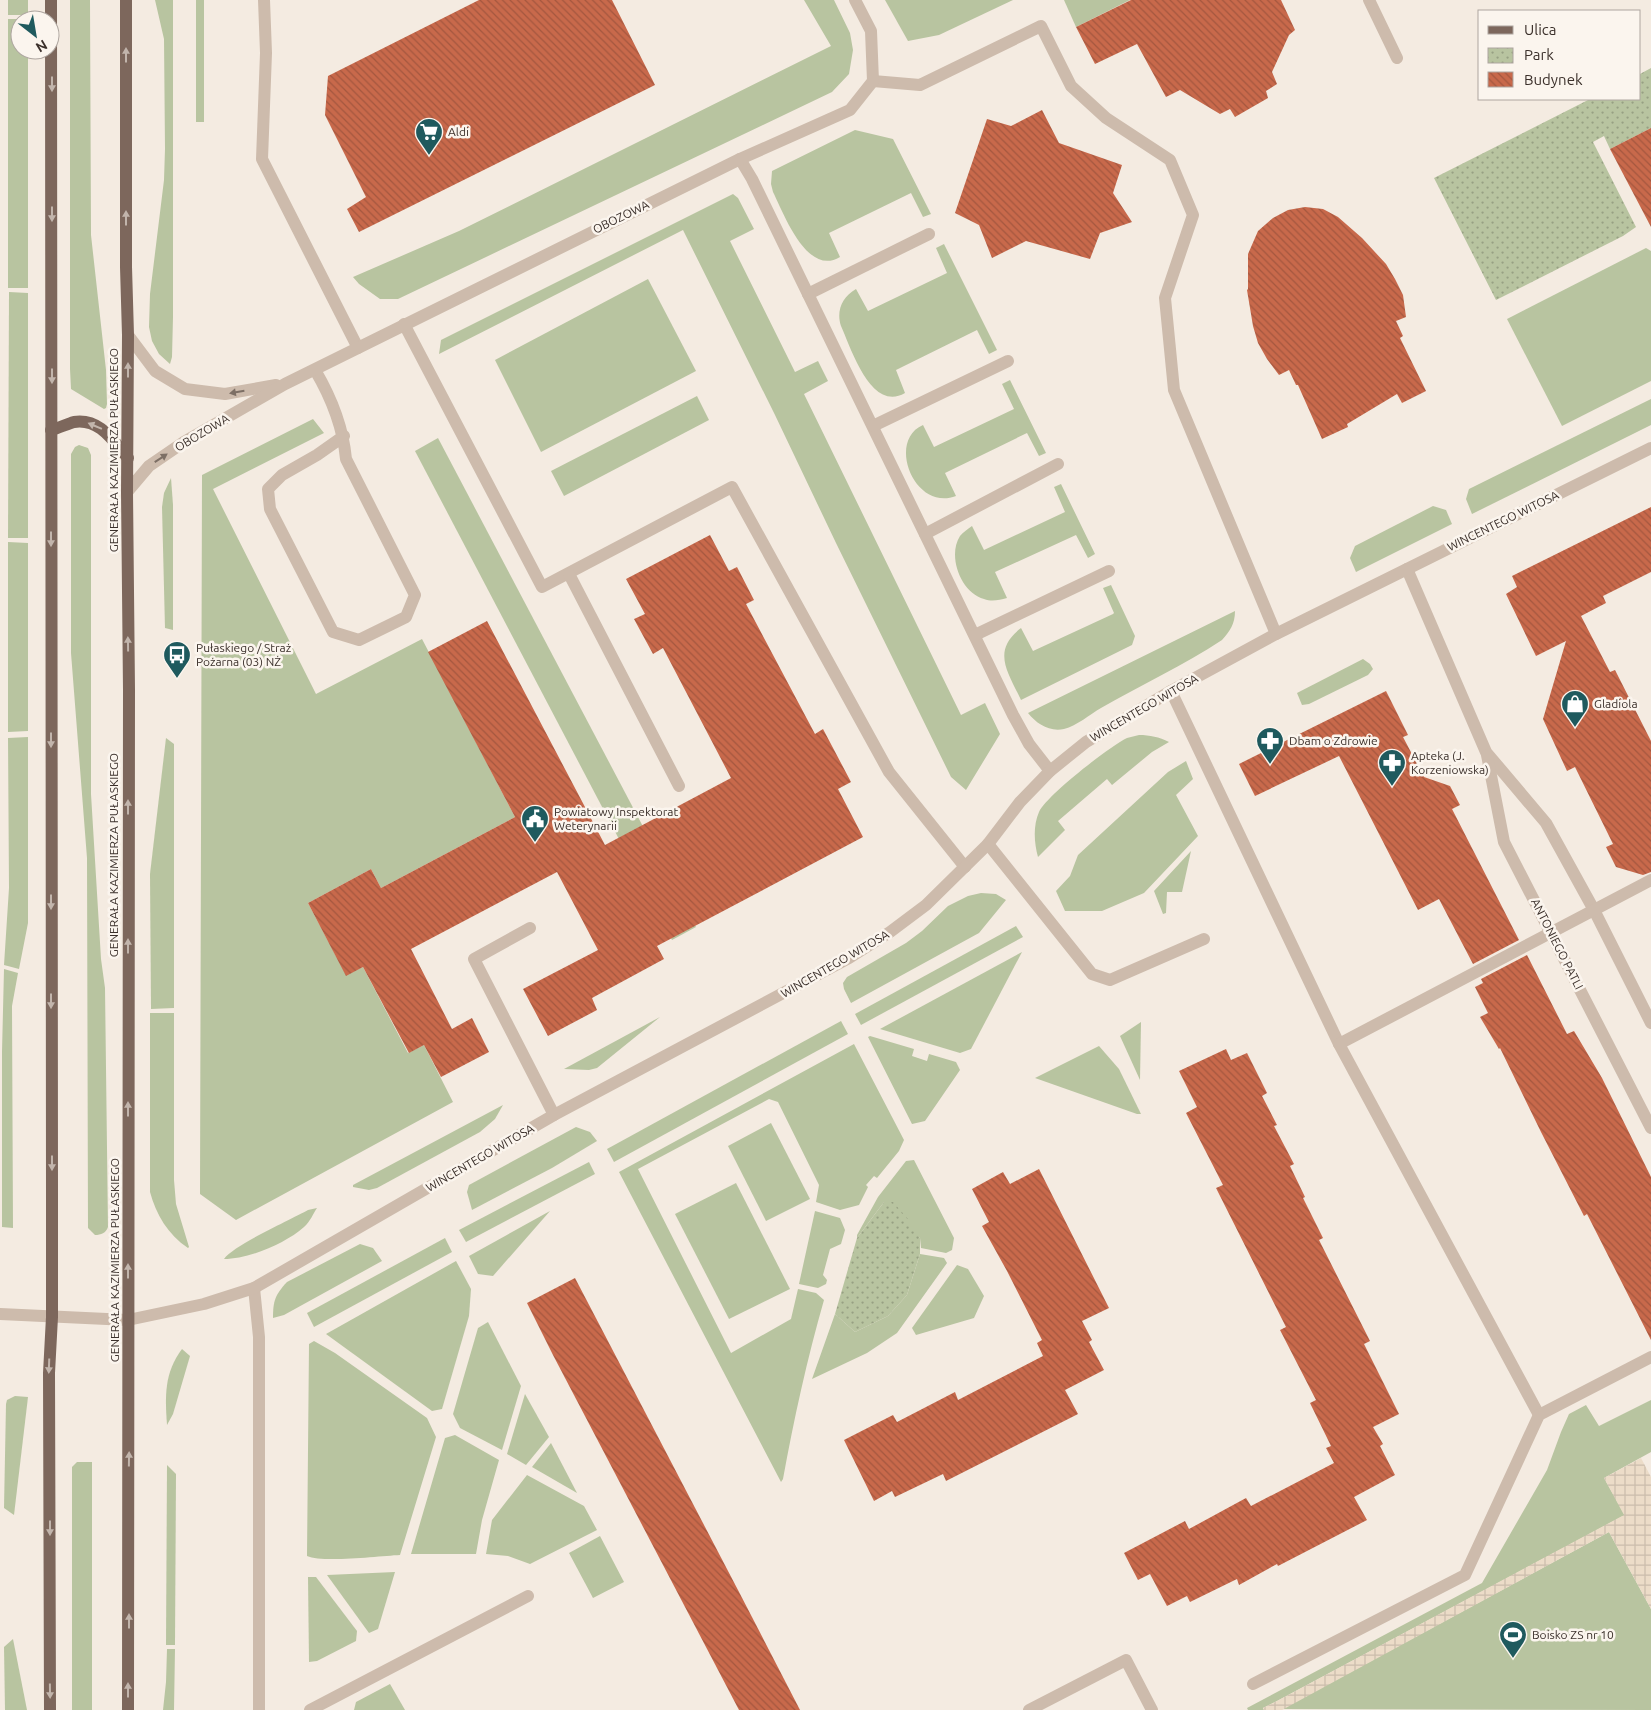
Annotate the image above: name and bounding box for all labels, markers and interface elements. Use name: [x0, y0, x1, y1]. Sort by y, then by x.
north arrow: [10, 10, 60, 60]
legend: [1478, 10, 1641, 100]
text: Ulica: [1524, 21, 1556, 38]
text: N: [33, 37, 50, 56]
text: Park: [1524, 46, 1554, 63]
one-way arrow: [122, 47, 130, 63]
text: Budynek: [1524, 71, 1583, 88]
one-way arrow: [48, 76, 56, 92]
supermarket icon: Aldi: [414, 117, 444, 156]
place label: Aldi: [448, 125, 469, 138]
street label: OBOZOWA: [591, 197, 651, 236]
one-way arrow: [48, 206, 56, 222]
one-way arrow: [122, 210, 130, 226]
street label: GENERAŁA KAZIMIERZA PUŁASKIEGO: [107, 348, 120, 552]
one-way arrow: [124, 362, 132, 378]
one-way arrow: [47, 368, 55, 384]
one-way arrow: [229, 388, 245, 396]
street label: OBOZOWA: [172, 411, 231, 454]
one-way arrow: [88, 422, 103, 430]
one-way arrow: [154, 453, 167, 463]
street label: WINCENTEGO WITOSA: [1445, 488, 1561, 553]
one-way arrow: [47, 531, 55, 547]
one-way arrow: [124, 636, 132, 652]
bus stop icon: Pułaskiego / Straż Pożarna (03) NŻ: [162, 640, 192, 679]
place label: Pułaskiego / Straż Pożarna (03) NŻ: [196, 641, 292, 669]
street label: WINCENTEGO WITOSA: [1087, 671, 1200, 744]
shop icon: Gladiola: [1560, 689, 1590, 728]
place label: Gladiola: [1594, 697, 1638, 710]
pharmacy icon: Dbam o Zdrowie: [1255, 726, 1285, 765]
one-way arrow: [47, 732, 55, 748]
place label: Dbam o Zdrowie: [1289, 734, 1378, 747]
pharmacy icon: Apteka (J. Korzeniowska): [1377, 748, 1407, 787]
place label: Apteka (J. Korzeniowska): [1411, 749, 1489, 777]
street label: GENERAŁA KAZIMIERZA PUŁASKIEGO: [107, 753, 120, 957]
one-way arrow: [124, 798, 132, 814]
public building icon: Powiatowy Inspektorat Weterynarii: [520, 804, 550, 843]
place label: Powiatowy Inspektorat Weterynarii: [554, 805, 678, 832]
one-way arrow: [47, 895, 55, 911]
street label: ANTONIEGO PATLI: [1529, 896, 1586, 991]
street label: WINCENTEGO WITOSA: [778, 927, 891, 1000]
one-way arrow: [124, 938, 132, 954]
one-way arrow: [47, 993, 55, 1009]
one-way arrow: [124, 1101, 132, 1117]
street label: WINCENTEGO WITOSA: [423, 1121, 536, 1194]
one-way arrow: [48, 1156, 56, 1172]
street label: GENERAŁA KAZIMIERZA PUŁASKIEGO: [108, 1158, 121, 1362]
one-way arrow: [124, 1263, 132, 1279]
one-way arrow: [45, 1358, 53, 1374]
one-way arrow: [125, 1450, 133, 1466]
one-way arrow: [46, 1521, 54, 1537]
one-way arrow: [125, 1613, 133, 1629]
sports icon: Boisko ZS nr 10: [1498, 1620, 1528, 1659]
place label: Boisko ZS nr 10: [1532, 1628, 1614, 1641]
one-way arrow: [124, 1682, 132, 1698]
one-way arrow: [46, 1683, 54, 1699]

